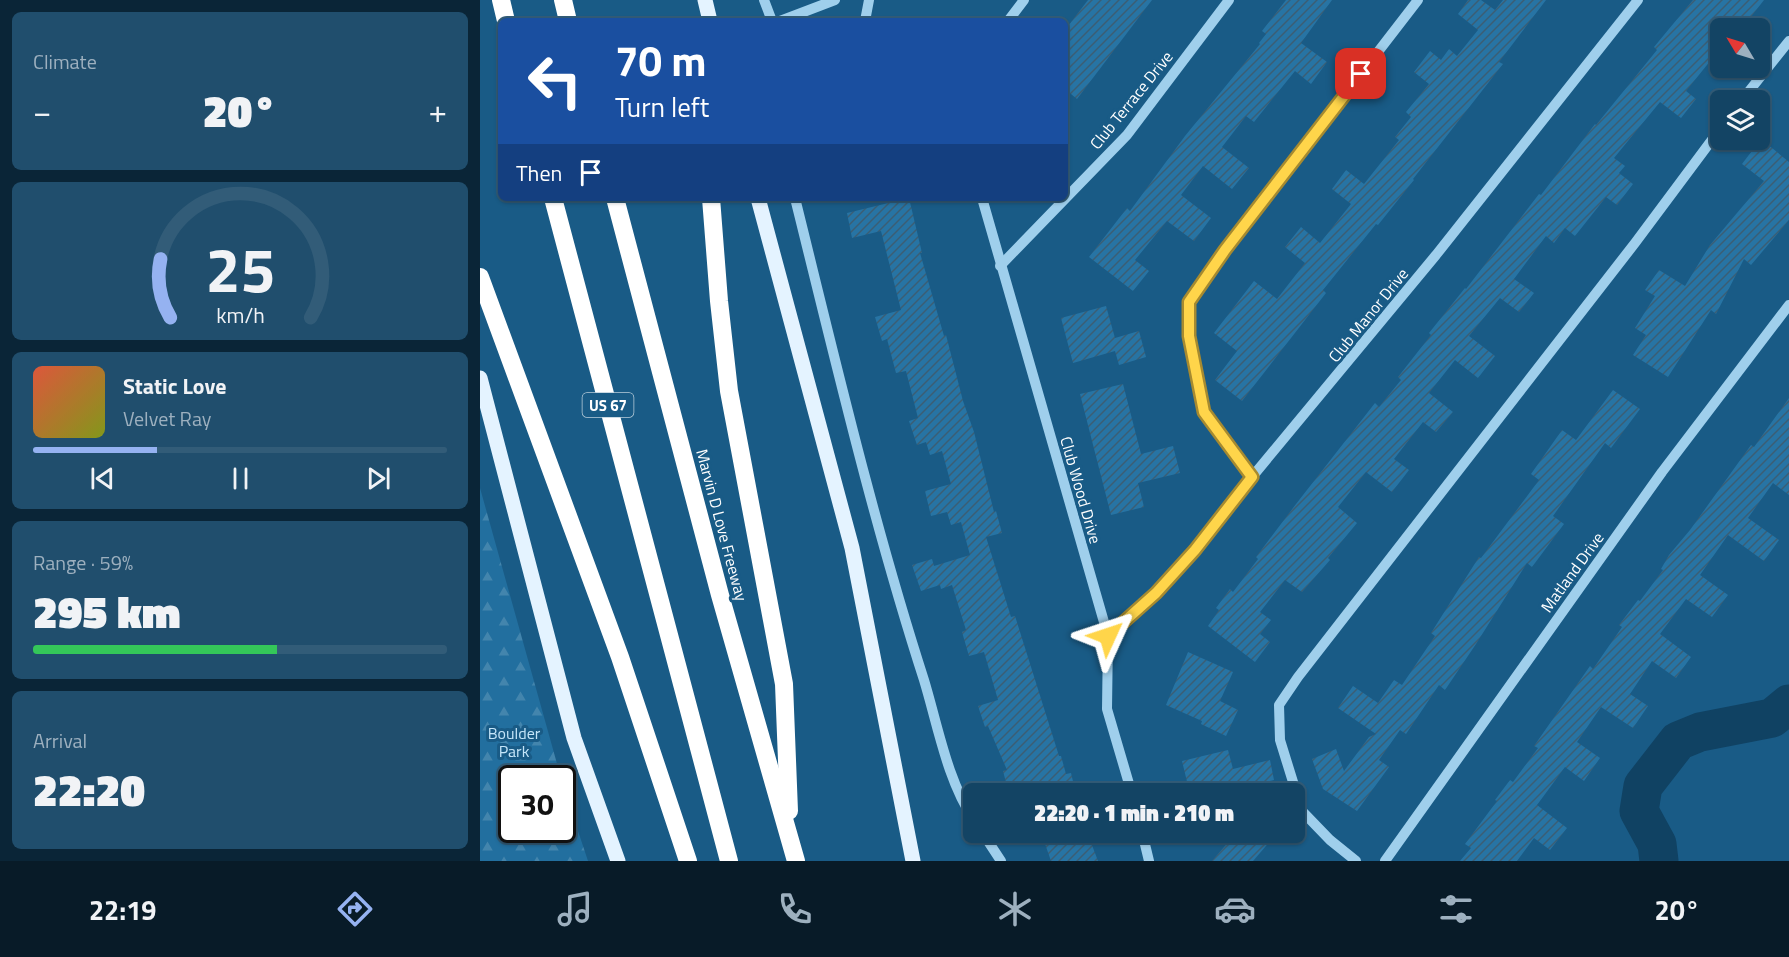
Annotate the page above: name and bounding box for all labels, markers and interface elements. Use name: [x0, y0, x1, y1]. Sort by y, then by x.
north arrow: [1710, 18, 1770, 78]
map controls: [1710, 18, 1770, 150]
text: 70 m: [615, 28, 707, 92]
icon: left: [516, 42, 594, 120]
text: Climate: [33, 46, 97, 77]
street label: Club Terrace Drive: [1084, 46, 1178, 154]
pin: [1335, 48, 1386, 99]
icon: arrive: [1344, 57, 1377, 90]
text: 20°: [203, 76, 277, 144]
text: −: [33, 86, 51, 136]
text: +: [429, 86, 447, 136]
text: Turn left: [615, 86, 709, 127]
button: layers: [1710, 90, 1770, 150]
text: Then: [516, 156, 562, 190]
icon: arrive: [574, 156, 607, 189]
text: 25: [205, 221, 275, 316]
street label: Club Manor Drive: [1322, 263, 1414, 367]
text: km/h: [216, 299, 264, 331]
text: Static Love: [123, 369, 226, 403]
road number: US 67: [582, 393, 634, 417]
text: Velvet Ray: [123, 403, 212, 434]
street label: Club Wood Drive: [1054, 434, 1108, 546]
street label: Marvin D Love Freeway: [690, 446, 754, 604]
icon: previous: [86, 462, 119, 495]
icon: pause: [224, 462, 257, 495]
icon: next: [362, 462, 395, 495]
street label: Matland Drive: [1535, 527, 1609, 617]
text: Range · 59%: [33, 547, 133, 578]
text: 295 km: [33, 577, 181, 645]
position arrow: [1076, 604, 1140, 668]
park label: Boulder Park: [488, 721, 541, 763]
text: Arrival: [33, 725, 87, 756]
text: 22:20: [33, 755, 145, 823]
speed limit sign: 30: [498, 765, 576, 843]
text: 22:20 · 1 min · 210 m: [1034, 796, 1234, 830]
icon: directions: [334, 888, 376, 930]
icon: music: [554, 888, 596, 930]
icon: phone: [774, 888, 816, 930]
icon: climate: [994, 888, 1036, 930]
icon: car: [1214, 888, 1256, 930]
icon: filters: [1435, 888, 1477, 930]
text: 22:19: [89, 889, 156, 930]
text: 20°: [1655, 889, 1700, 930]

